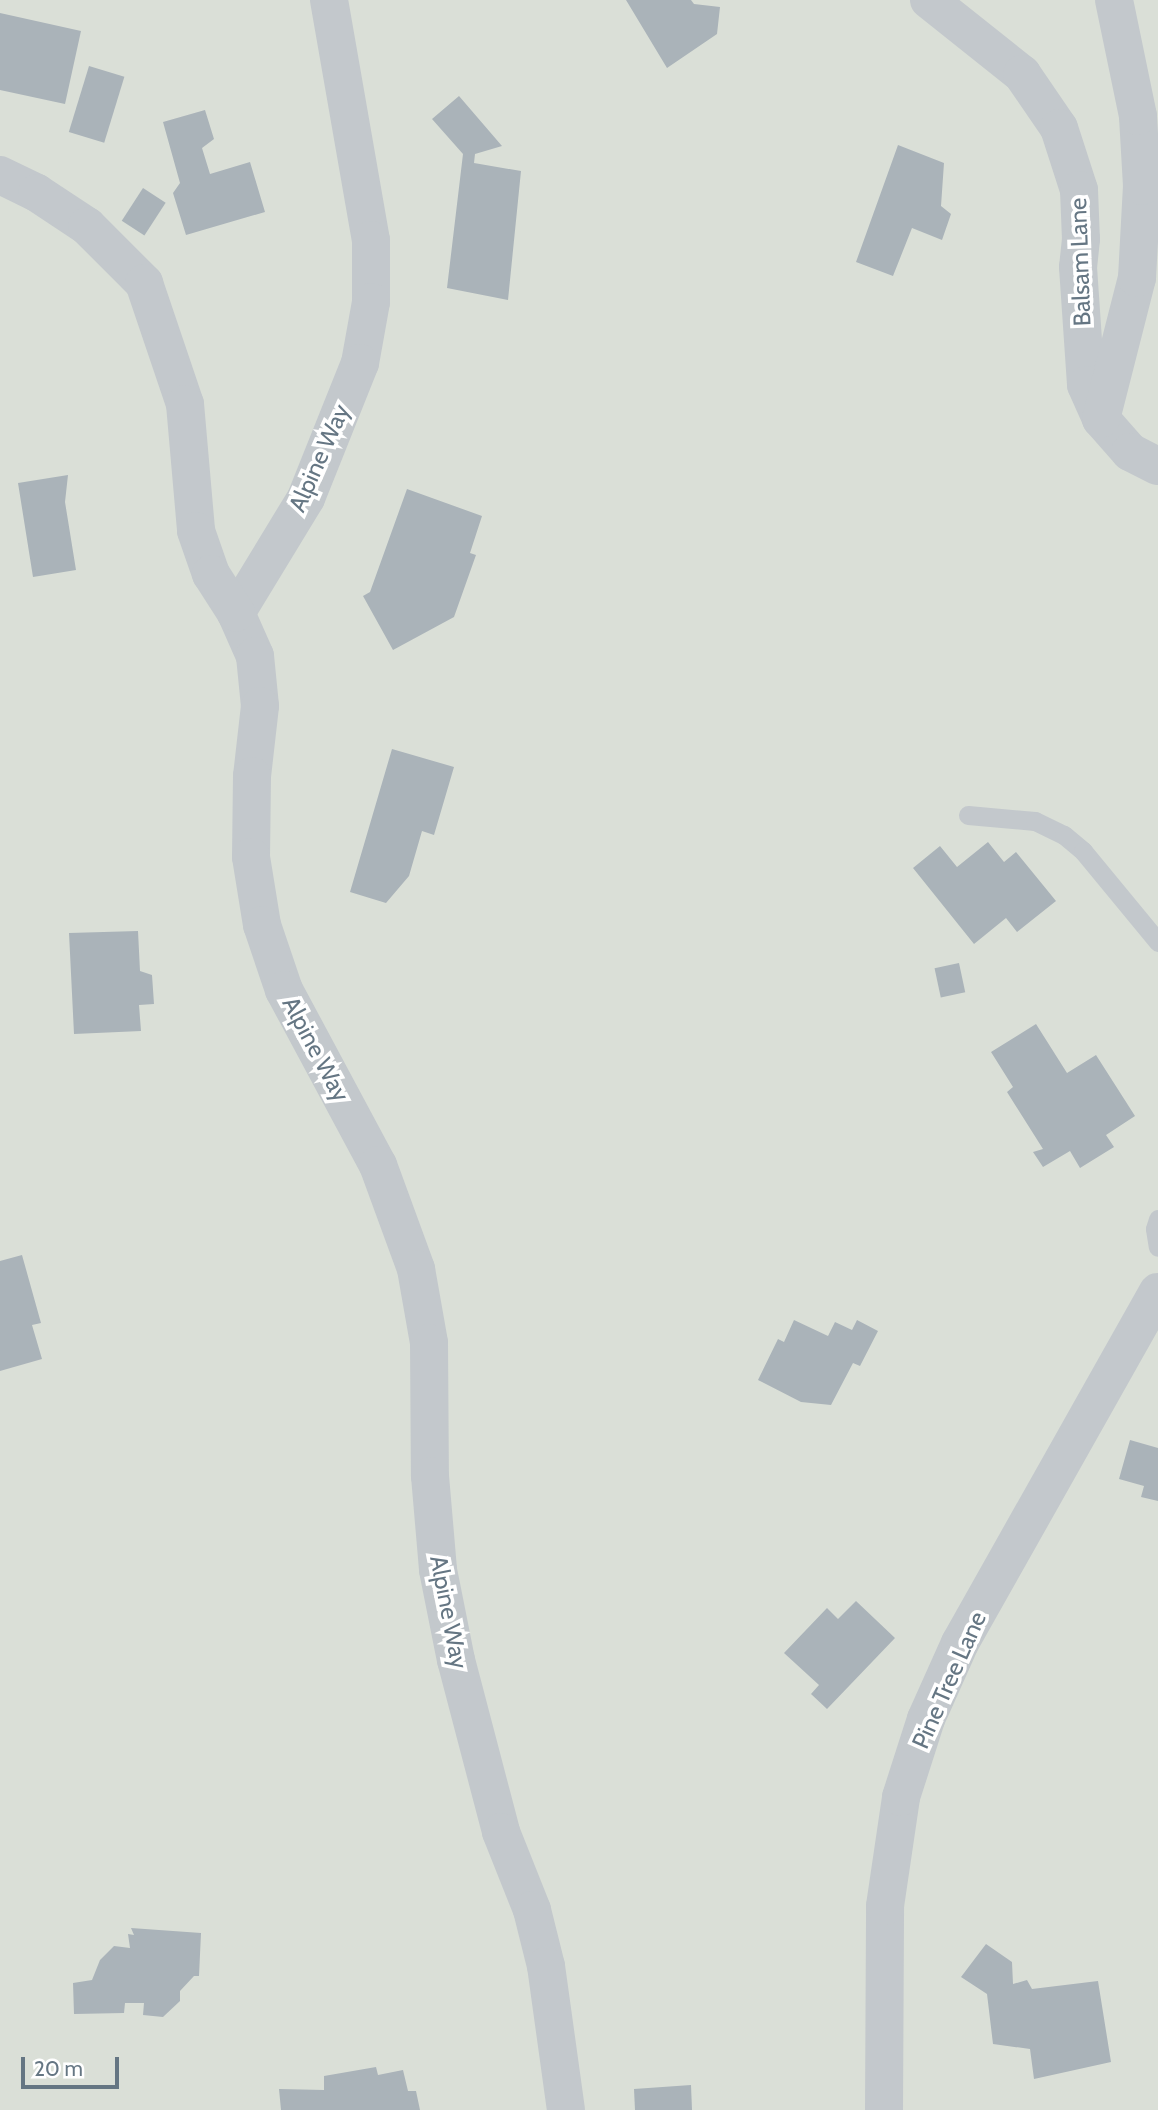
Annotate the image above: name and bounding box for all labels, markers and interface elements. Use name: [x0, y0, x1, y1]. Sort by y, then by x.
street label: Balsam Lane: [1063, 197, 1097, 327]
street label: Alpine Way: [283, 400, 355, 516]
street label: Alpine Way: [276, 992, 356, 1106]
street label: Alpine Way: [424, 1553, 474, 1671]
street label: Pine Tree Lane: [906, 1607, 992, 1753]
scale bar: [24, 2044, 122, 2088]
text: 20 m: [34, 2056, 83, 2081]

